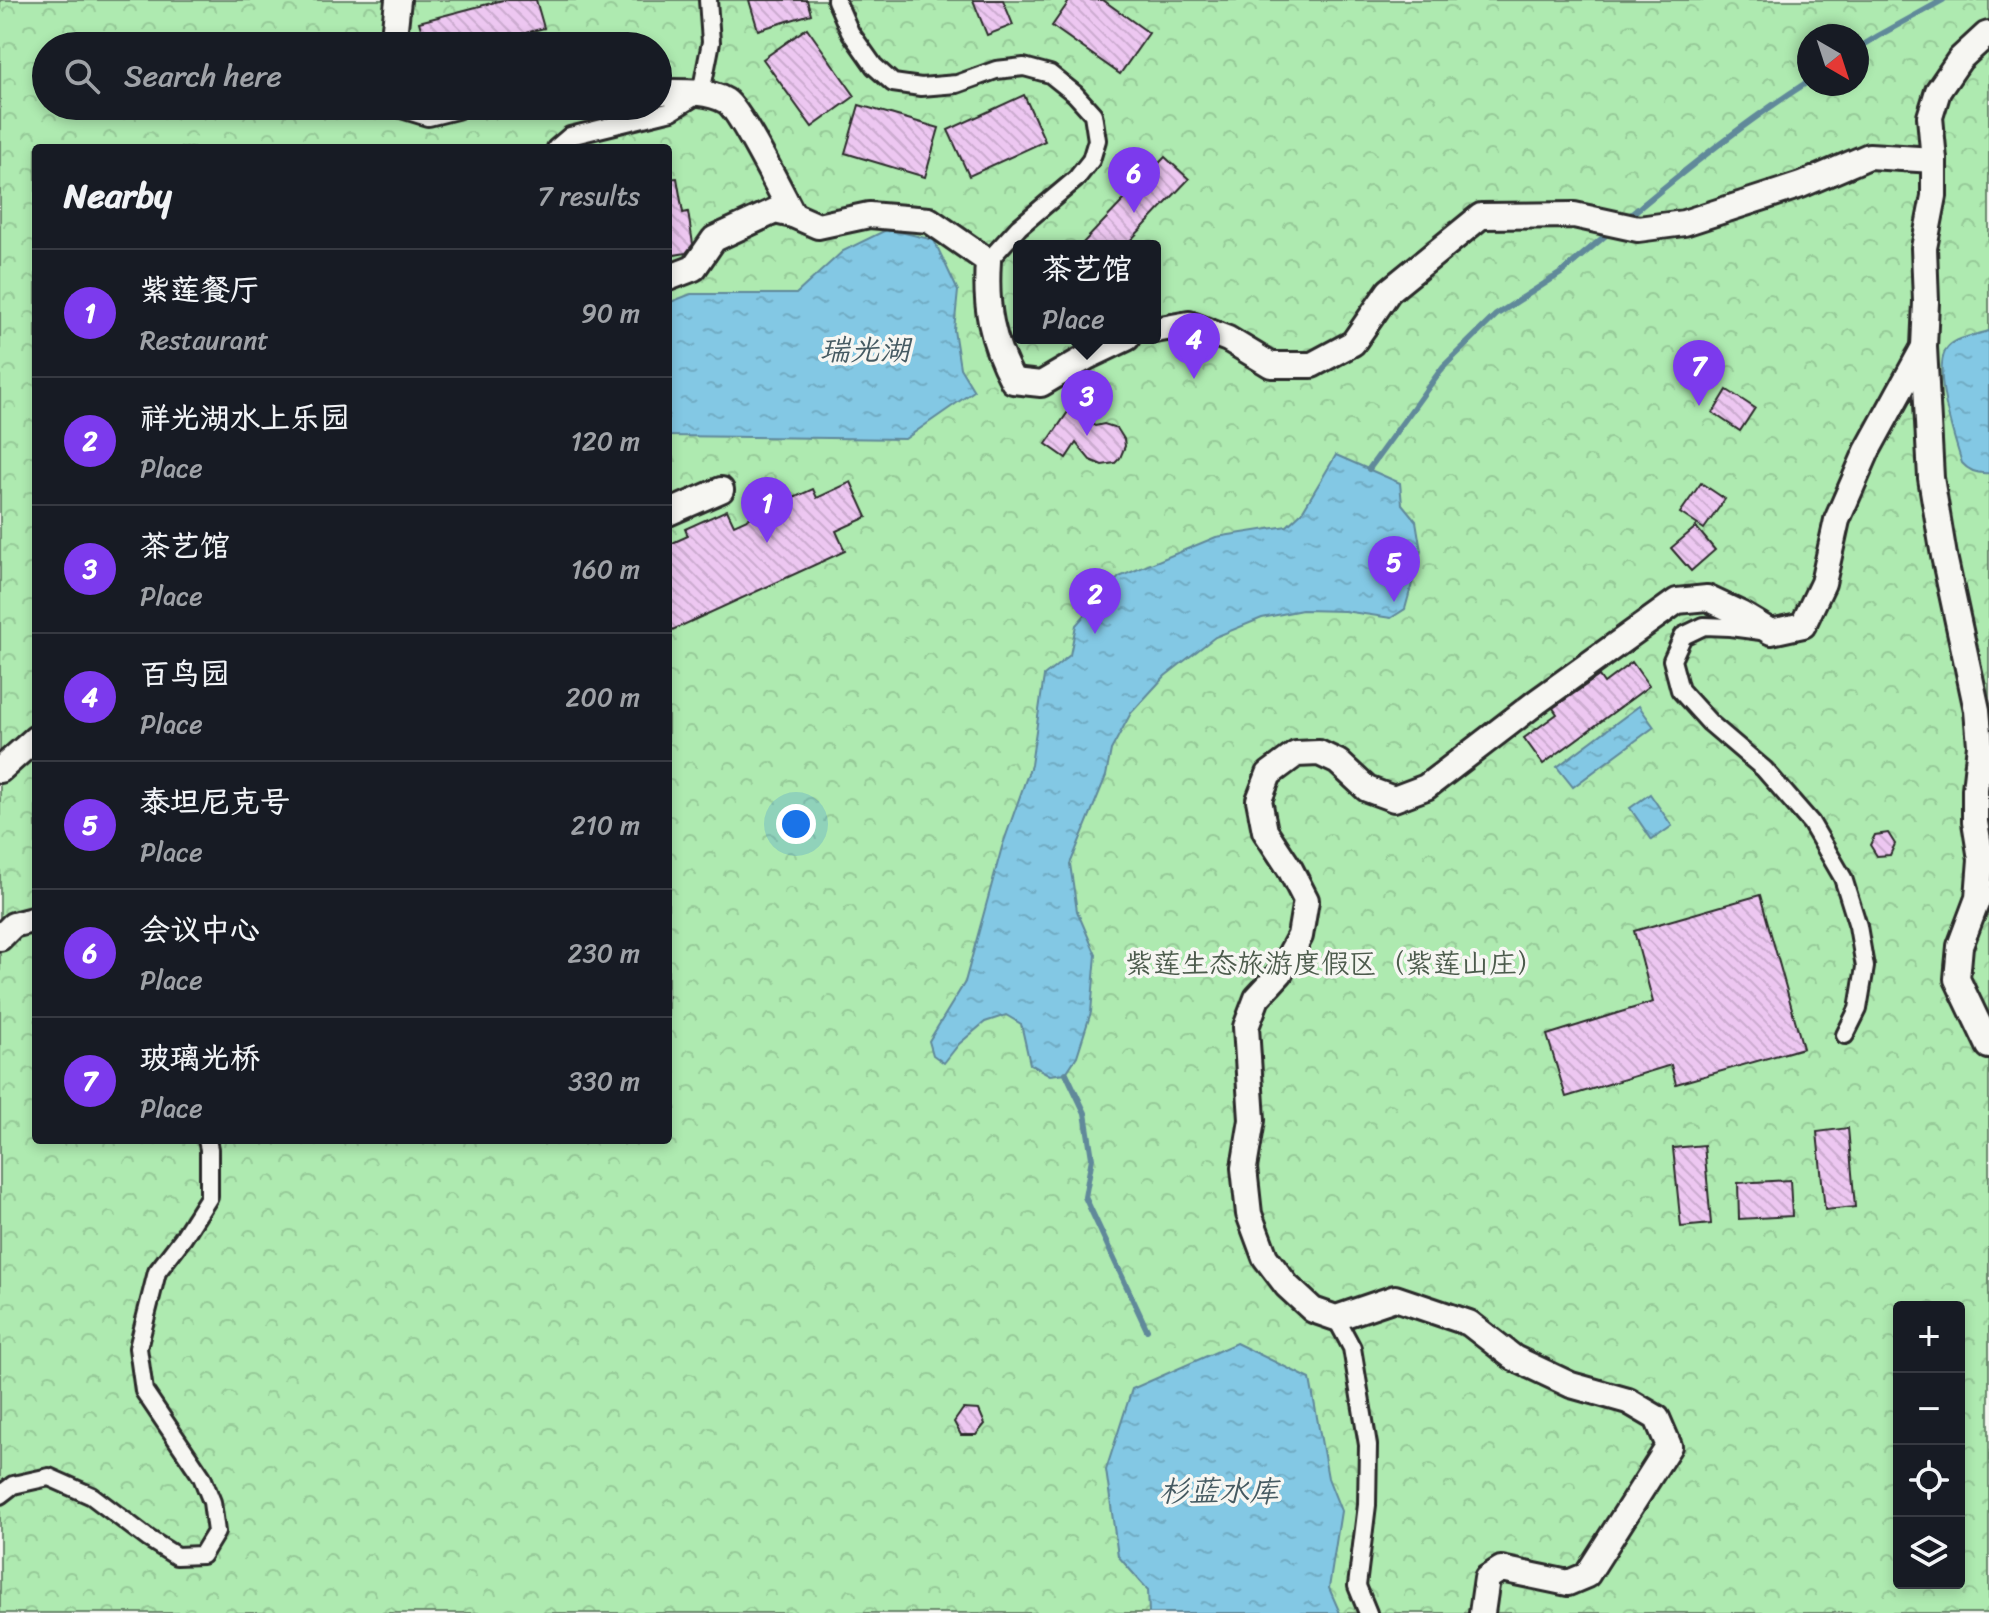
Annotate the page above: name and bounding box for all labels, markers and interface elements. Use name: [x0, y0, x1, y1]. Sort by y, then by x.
north arrow: [1797, 24, 1869, 96]
search box: [32, 32, 672, 120]
text: Search here: [124, 49, 282, 103]
icon: search: [60, 54, 104, 98]
pin: 6: [1108, 147, 1160, 213]
text: Nearby: [64, 166, 172, 226]
text: 7 results: [538, 173, 640, 219]
popup: [1013, 240, 1161, 344]
text: 茶艺馆: [1042, 242, 1132, 296]
text: 紫莲餐厅: [140, 263, 260, 317]
text: 1: [84, 290, 96, 336]
text: 90 m: [581, 290, 640, 336]
text: Place: [1042, 296, 1105, 342]
pin: 4: [1168, 313, 1220, 379]
text: Restaurant: [140, 317, 269, 363]
water label: 瑞光湖: [820, 323, 913, 377]
pin: 7: [1673, 340, 1725, 406]
pin: 3: [1061, 370, 1113, 436]
text: 祥光湖水上乐园: [140, 391, 350, 445]
text: 2: [82, 418, 98, 464]
text: 120 m: [571, 418, 640, 464]
text: Place: [140, 445, 203, 491]
pin: 1: [741, 477, 793, 543]
text: 茶艺馆: [140, 519, 230, 573]
pin: 5: [1368, 536, 1420, 602]
text: 3: [83, 546, 97, 592]
text: 160 m: [571, 546, 640, 592]
pin: 2: [1069, 568, 1121, 634]
text: Place: [140, 573, 203, 619]
text: 百鸟园: [140, 647, 230, 701]
text: 4: [82, 674, 98, 720]
text: 200 m: [565, 674, 640, 720]
text: Place: [140, 701, 203, 747]
text: 泰坦尼克号: [140, 775, 290, 829]
text: 5: [82, 802, 98, 848]
text: 210 m: [571, 802, 640, 848]
your location: [776, 804, 816, 844]
text: Place: [140, 829, 203, 875]
text: 会议中心: [140, 903, 260, 957]
text: 6: [83, 930, 97, 976]
text: 230 m: [568, 930, 640, 976]
park label: 紫莲生态旅游度假区（紫莲山庄）: [1125, 939, 1545, 988]
text: Place: [140, 957, 203, 1003]
text: 玻璃光桥: [140, 1031, 260, 1085]
text: 7: [83, 1058, 97, 1104]
text: 330 m: [568, 1058, 640, 1104]
text: Place: [140, 1085, 203, 1131]
map controls: [1893, 1301, 1965, 1589]
button: +: [1893, 1301, 1965, 1373]
button: −: [1893, 1373, 1965, 1445]
button: locate: [1893, 1445, 1965, 1517]
water label: 杉蓝水库: [1159, 1464, 1281, 1518]
button: layers: [1893, 1517, 1965, 1589]

